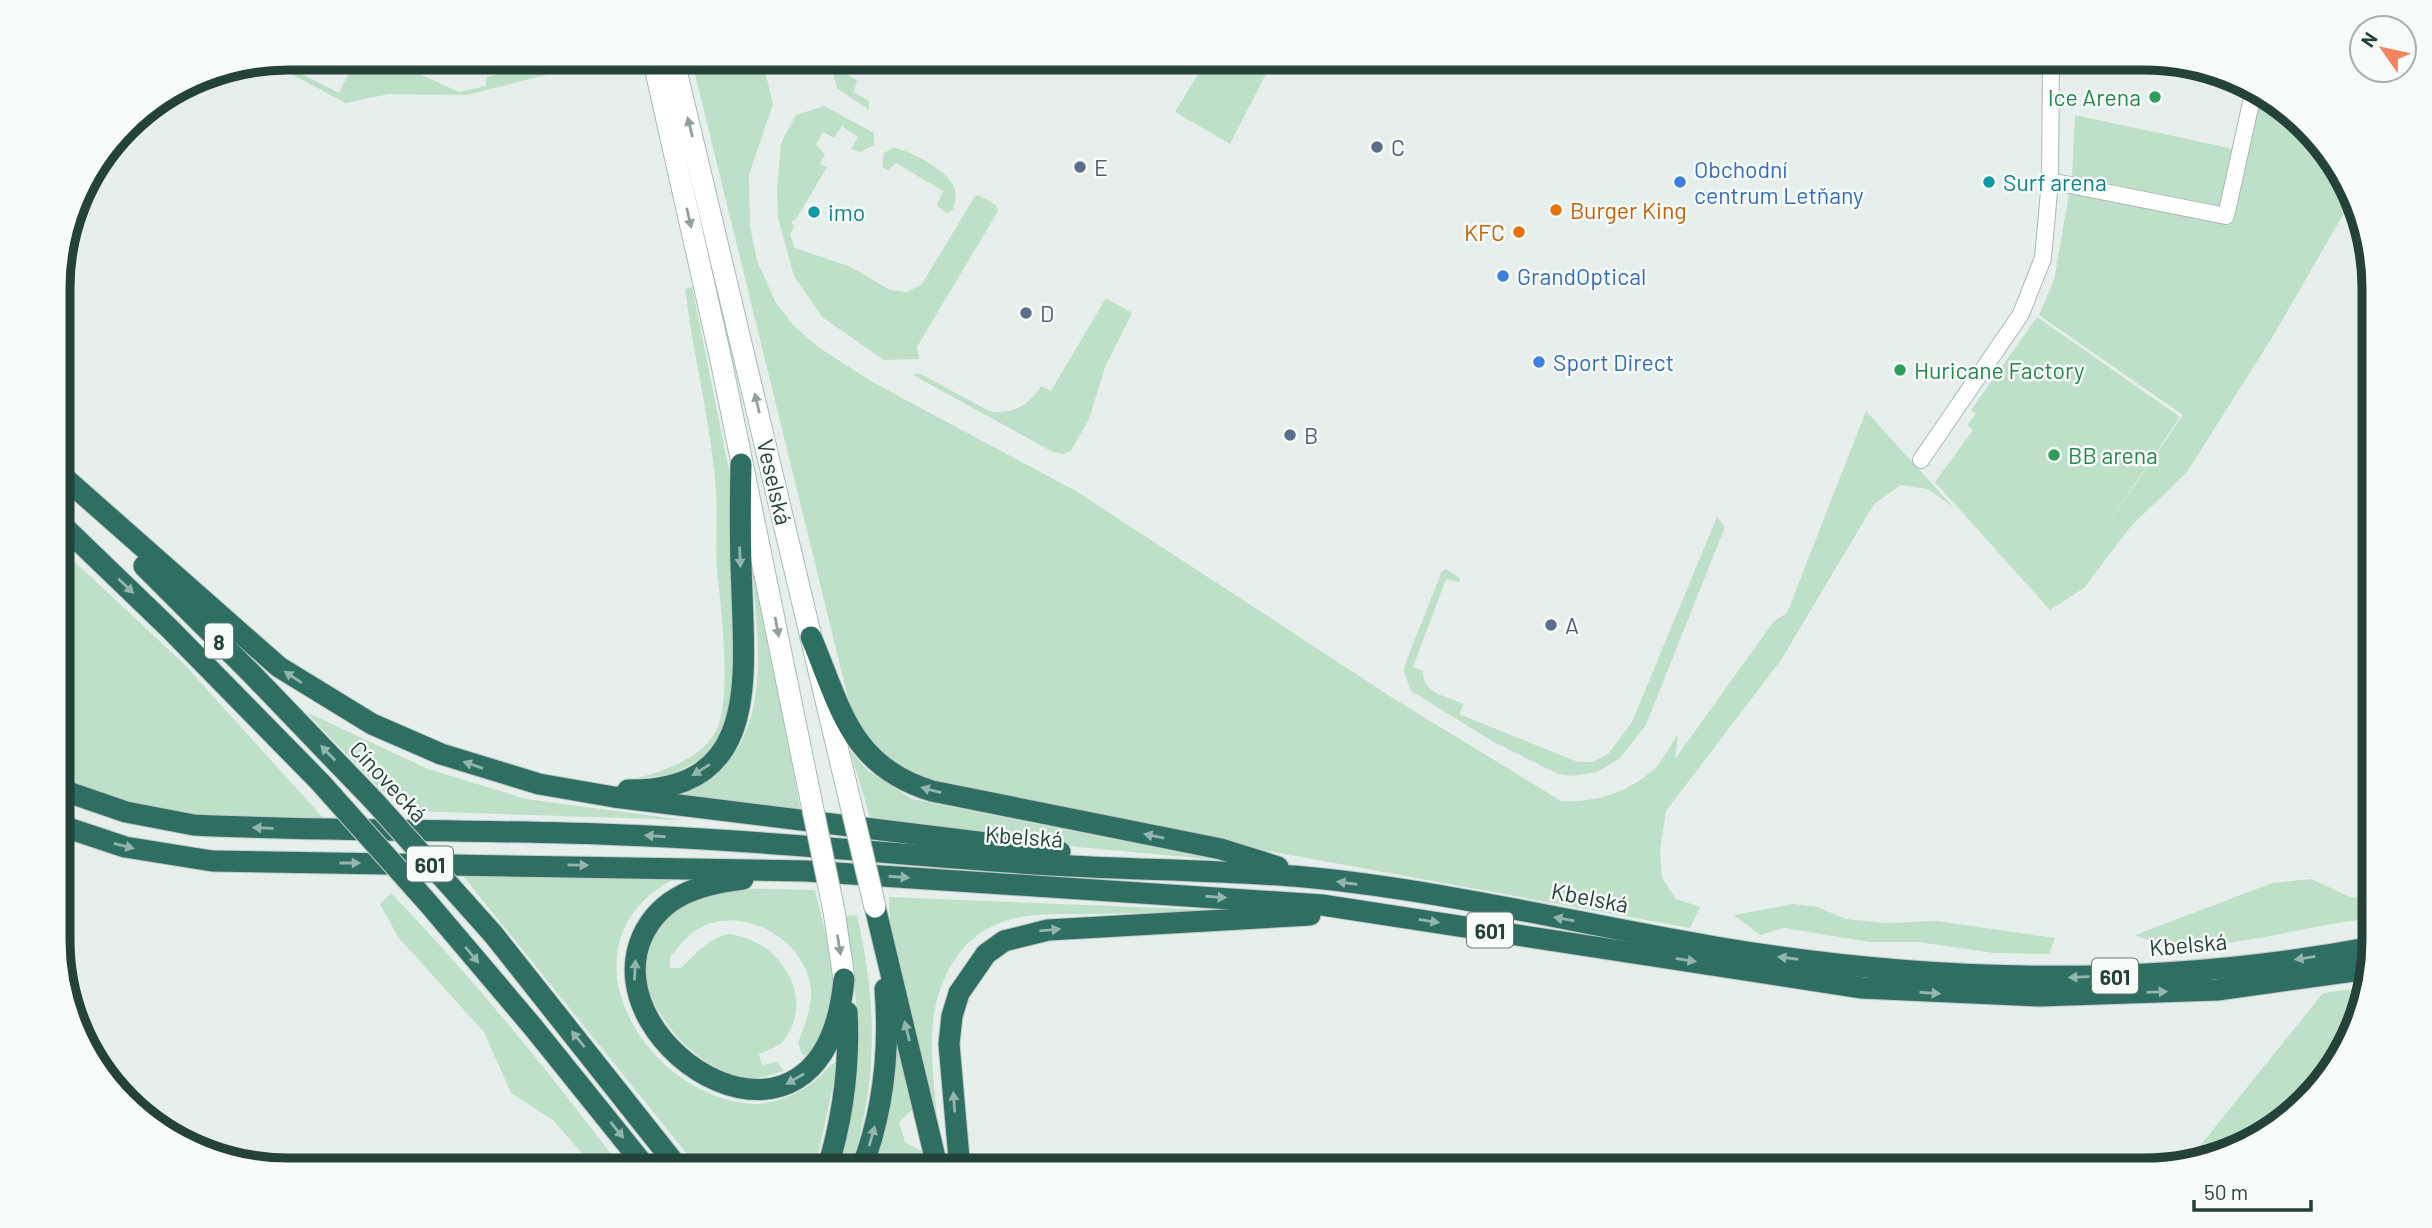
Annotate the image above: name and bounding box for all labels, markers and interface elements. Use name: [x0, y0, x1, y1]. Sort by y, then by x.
north arrow: [2348, 14, 2418, 84]
text: N: [2355, 28, 2382, 51]
place label: Ice Arena: [2048, 83, 2141, 111]
marker: Ice Arena: [2147, 89, 2163, 105]
one-way arrow: [684, 116, 695, 138]
place label: C: [1391, 133, 1405, 161]
marker: C: [1369, 139, 1385, 155]
place label: E: [1094, 153, 1108, 181]
place label: Obchodní centrum Letňany: [1694, 155, 1864, 209]
marker: E: [1072, 159, 1088, 175]
place label: Surf arena: [2003, 168, 2107, 196]
marker: Obchodní centrum Letňany: [1672, 174, 1688, 190]
marker: Surf arena: [1981, 174, 1997, 190]
place label: Burger King: [1570, 196, 1687, 224]
place label: imo: [828, 198, 865, 226]
marker: Burger King: [1548, 202, 1564, 218]
marker: imo: [806, 204, 822, 220]
one-way arrow: [684, 208, 695, 230]
place label: KFC: [1464, 218, 1505, 246]
marker: KFC: [1511, 224, 1527, 240]
place label: GrandOptical: [1517, 262, 1646, 290]
marker: GrandOptical: [1495, 268, 1511, 284]
place label: D: [1040, 299, 1054, 327]
marker: D: [1018, 305, 1034, 321]
place label: Sport Direct: [1553, 348, 1674, 376]
marker: Sport Direct: [1531, 354, 1547, 370]
place label: Huricane Factory: [1914, 356, 2085, 384]
marker: Huricane Factory: [1892, 362, 1908, 378]
one-way arrow: [751, 392, 762, 414]
place label: B: [1304, 421, 1318, 449]
marker: B: [1282, 427, 1298, 443]
street label: Veselská: [752, 436, 798, 528]
place label: BB arena: [2068, 441, 2158, 469]
marker: BB arena: [2046, 447, 2062, 463]
one-way arrow: [735, 546, 746, 568]
one-way arrow: [117, 577, 134, 593]
place label: A: [1565, 611, 1579, 639]
one-way arrow: [771, 616, 782, 638]
marker: A: [1543, 617, 1559, 633]
road number: 8: [205, 624, 233, 658]
one-way arrow: [284, 670, 302, 684]
street label: Cínovecká: [344, 735, 434, 827]
one-way arrow: [320, 745, 336, 762]
one-way arrow: [463, 759, 484, 770]
one-way arrow: [691, 764, 710, 777]
one-way arrow: [920, 784, 942, 795]
street label: Kbelská: [984, 819, 1064, 853]
one-way arrow: [252, 823, 274, 834]
one-way arrow: [1143, 830, 1165, 841]
one-way arrow: [644, 831, 666, 842]
one-way arrow: [113, 841, 135, 852]
road number: 601: [407, 846, 453, 882]
one-way arrow: [339, 857, 361, 869]
one-way arrow: [567, 859, 589, 871]
one-way arrow: [888, 872, 910, 883]
street label: Kbelská: [1549, 876, 1631, 918]
one-way arrow: [1336, 877, 1358, 888]
one-way arrow: [1205, 892, 1227, 903]
road number: 601: [1467, 912, 1513, 948]
one-way arrow: [1553, 913, 1575, 924]
one-way arrow: [1418, 916, 1440, 927]
one-way arrow: [1039, 924, 1061, 935]
street label: Kbelská: [2148, 927, 2228, 961]
one-way arrow: [834, 934, 845, 956]
one-way arrow: [464, 946, 479, 963]
one-way arrow: [1777, 952, 1799, 963]
one-way arrow: [2294, 953, 2316, 964]
one-way arrow: [1675, 955, 1697, 966]
road number: 601: [2092, 958, 2138, 993]
one-way arrow: [630, 959, 641, 981]
one-way arrow: [2068, 971, 2090, 983]
one-way arrow: [1919, 987, 1941, 998]
one-way arrow: [2146, 987, 2168, 998]
one-way arrow: [901, 1020, 912, 1042]
one-way arrow: [571, 1031, 586, 1048]
one-way arrow: [786, 1073, 805, 1085]
one-way arrow: [948, 1091, 959, 1113]
one-way arrow: [609, 1122, 624, 1139]
one-way arrow: [867, 1125, 877, 1146]
scale bar: [2194, 1168, 2311, 1212]
text: 50 m: [2204, 1179, 2248, 1204]

